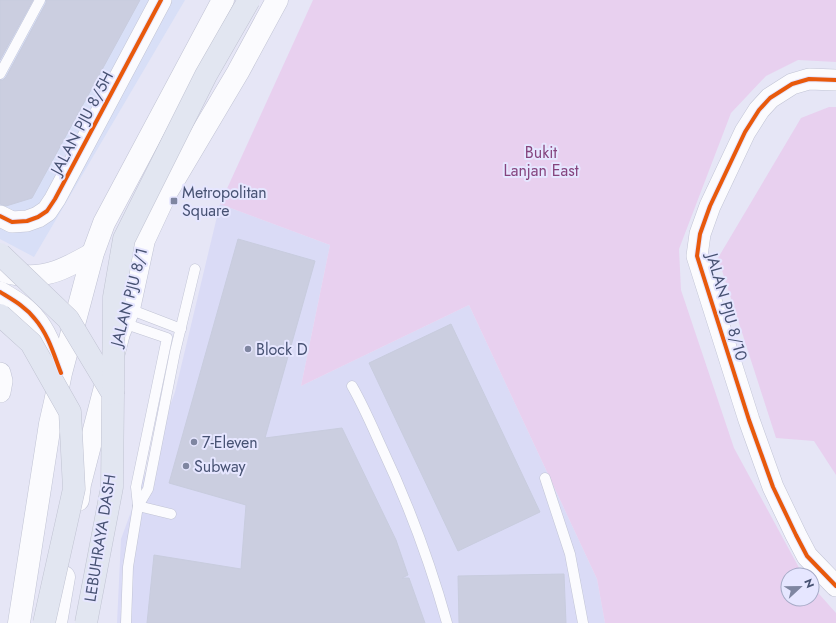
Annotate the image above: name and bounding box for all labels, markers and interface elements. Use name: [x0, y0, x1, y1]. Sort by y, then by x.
street label: JALAN PJU 8/5H: [44, 67, 119, 181]
park label: Bukit Lanjan East: [504, 141, 579, 182]
place label: Metropolitan Square: [182, 181, 267, 222]
marker: Metropolitan Square: [169, 196, 179, 206]
street label: JALAN PJU 8/1: [104, 245, 153, 351]
street label: JALAN PJU 8/10: [700, 249, 753, 363]
place label: Block D: [256, 338, 308, 361]
marker: Block D: [243, 344, 253, 354]
place label: 7-Eleven: [202, 431, 258, 454]
marker: 7-Eleven: [189, 437, 199, 447]
place label: Subway: [194, 455, 247, 478]
marker: Subway: [181, 461, 191, 471]
street label: LEBUHRAYA DASH: [79, 473, 121, 603]
north arrow: [780, 567, 820, 607]
text: N: [800, 576, 818, 590]

